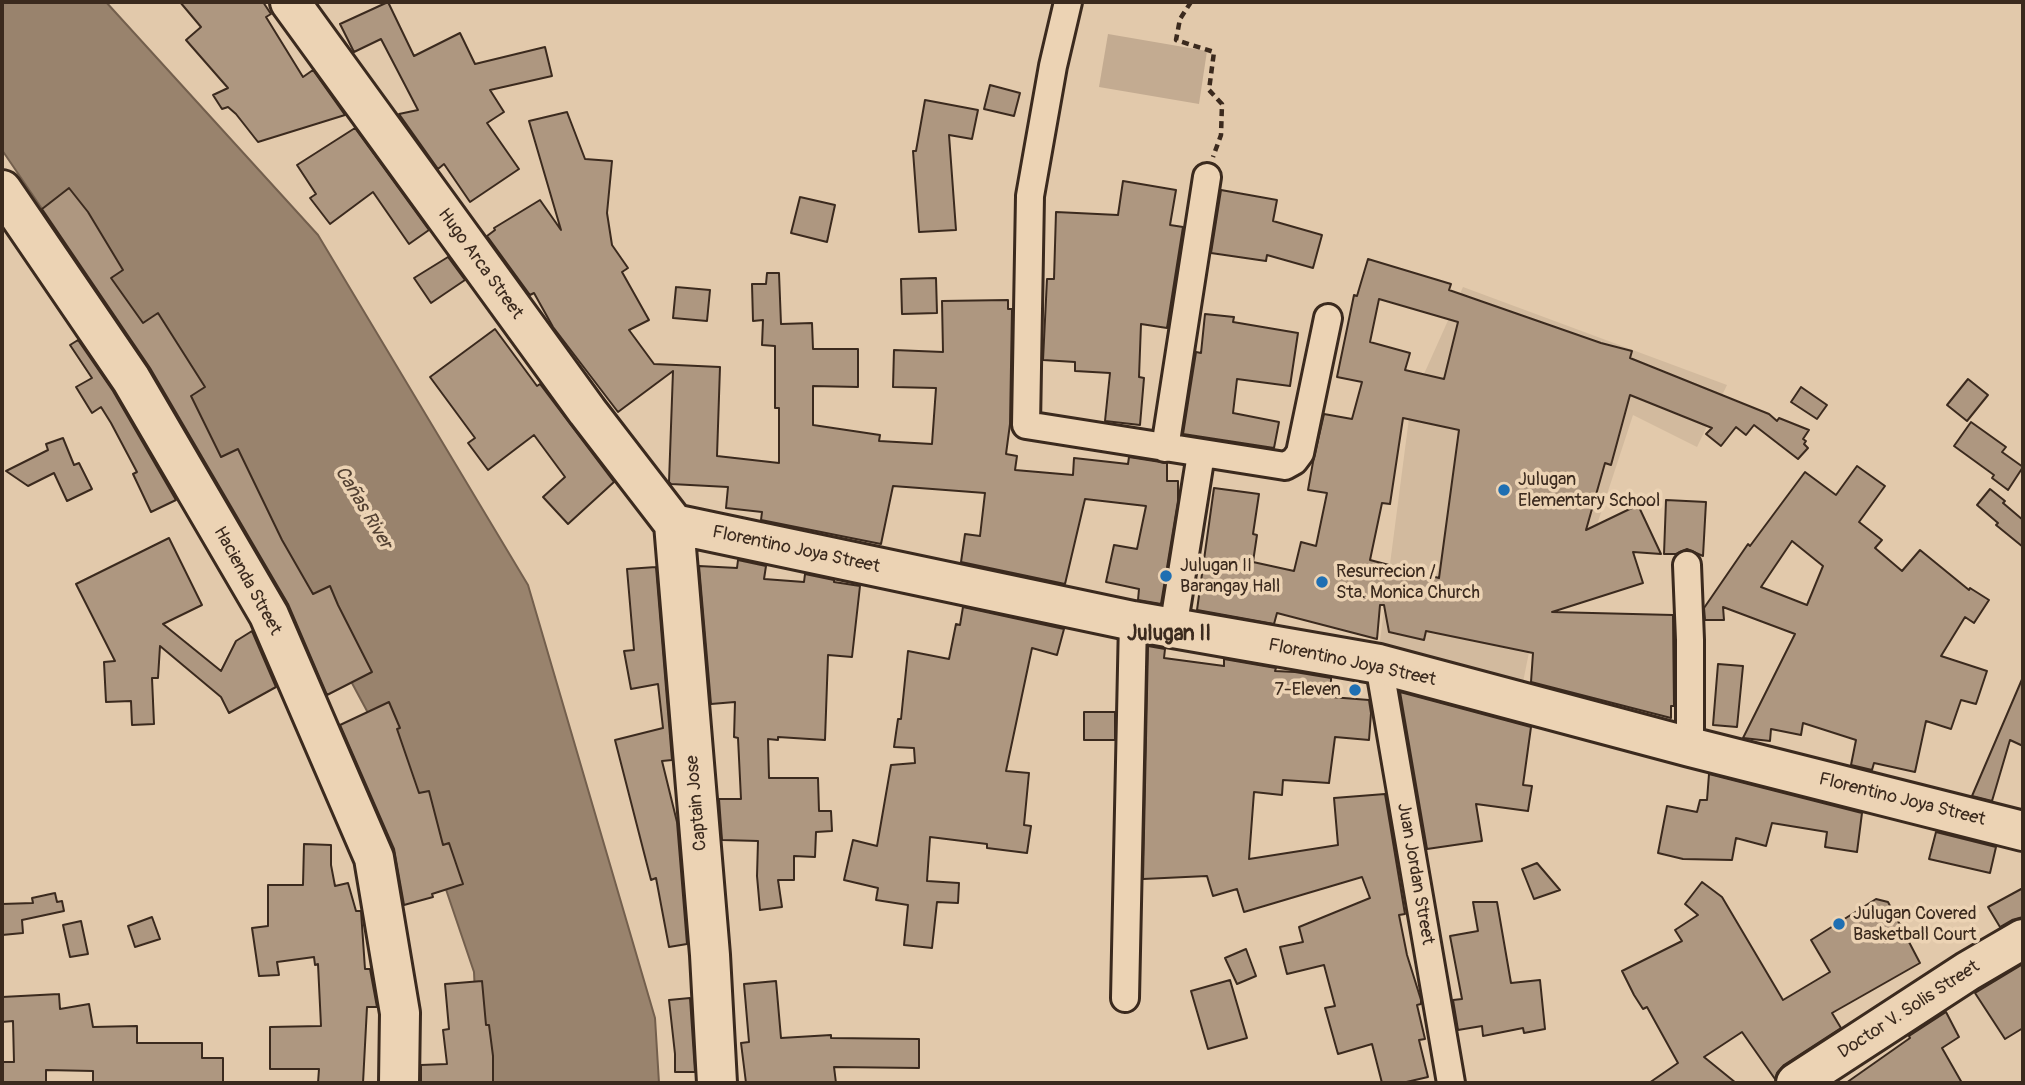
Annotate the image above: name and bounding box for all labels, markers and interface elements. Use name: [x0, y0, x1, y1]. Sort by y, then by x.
street label: Hugo Arca Street: [433, 204, 527, 324]
water label: Cañas River: [329, 462, 397, 554]
place label: Julugan Elementary School: [1518, 469, 1660, 512]
marker: Julugan Elementary School: [1496, 482, 1512, 498]
street label: Florentino Joya Street: [710, 522, 882, 578]
street label: Hacienda Street: [208, 523, 286, 639]
place label: Julugan II Barangay Hall: [1180, 555, 1280, 598]
place label: Resurrecion / Sta. Monica Church: [1336, 561, 1480, 604]
marker: Julugan II Barangay Hall: [1158, 568, 1174, 584]
marker: Resurrecion / Sta. Monica Church: [1314, 574, 1330, 590]
district label: Julugan II: [1127, 622, 1211, 648]
street label: Florentino Joya Street: [1266, 635, 1438, 691]
place label: 7-Eleven: [1274, 679, 1341, 701]
marker: 7-Eleven: [1347, 682, 1363, 698]
street label: Captain Jose: [682, 754, 712, 852]
street label: Florentino Joya Street: [1817, 769, 1987, 831]
street label: Juan Jordan Street: [1392, 801, 1438, 947]
place label: Julugan Covered Basketball Court: [1853, 903, 1976, 946]
marker: Julugan Covered Basketball Court: [1831, 916, 1847, 932]
street label: Doctor V. Solis Street: [1834, 956, 1984, 1064]

